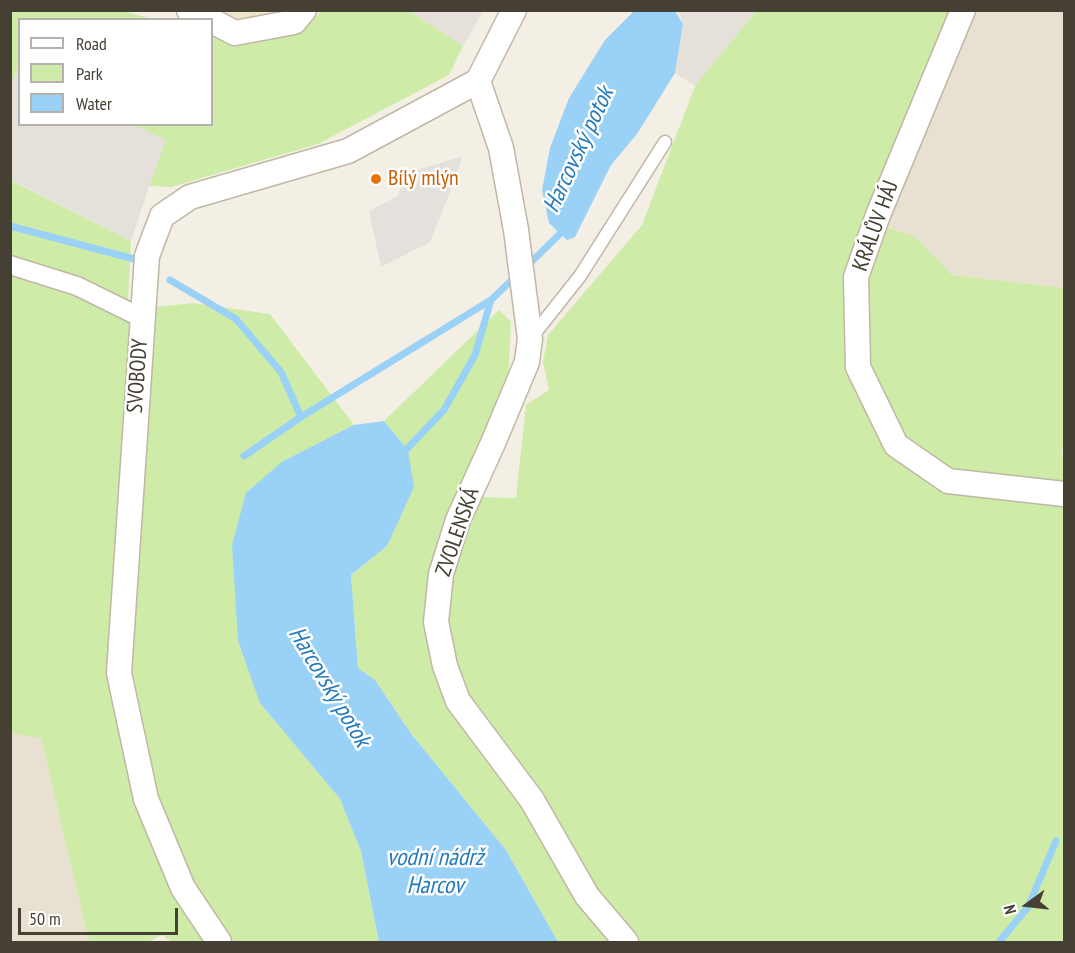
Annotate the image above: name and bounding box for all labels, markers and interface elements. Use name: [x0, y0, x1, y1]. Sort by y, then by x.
legend: [18, 18, 213, 126]
text: Road: [76, 32, 107, 55]
text: Park: [76, 62, 103, 85]
water label: Harcovský potok: [537, 83, 621, 217]
text: Water: [76, 92, 112, 115]
place label: Bílý mlýn: [388, 166, 459, 192]
marker: Bílý mlýn: [369, 172, 383, 186]
street label: KRÁLŮV HÁJ: [847, 177, 905, 275]
street label: SVOBODY: [122, 338, 154, 414]
street label: ZVOLENSKÁ: [431, 484, 485, 580]
water label: Harcovský potok: [282, 622, 376, 752]
water label: vodní nádrž Harcov: [387, 844, 483, 900]
north arrow: [997, 875, 1057, 935]
scale bar: [21, 896, 182, 934]
text: N: [999, 903, 1020, 916]
text: 50 m: [29, 907, 61, 930]

